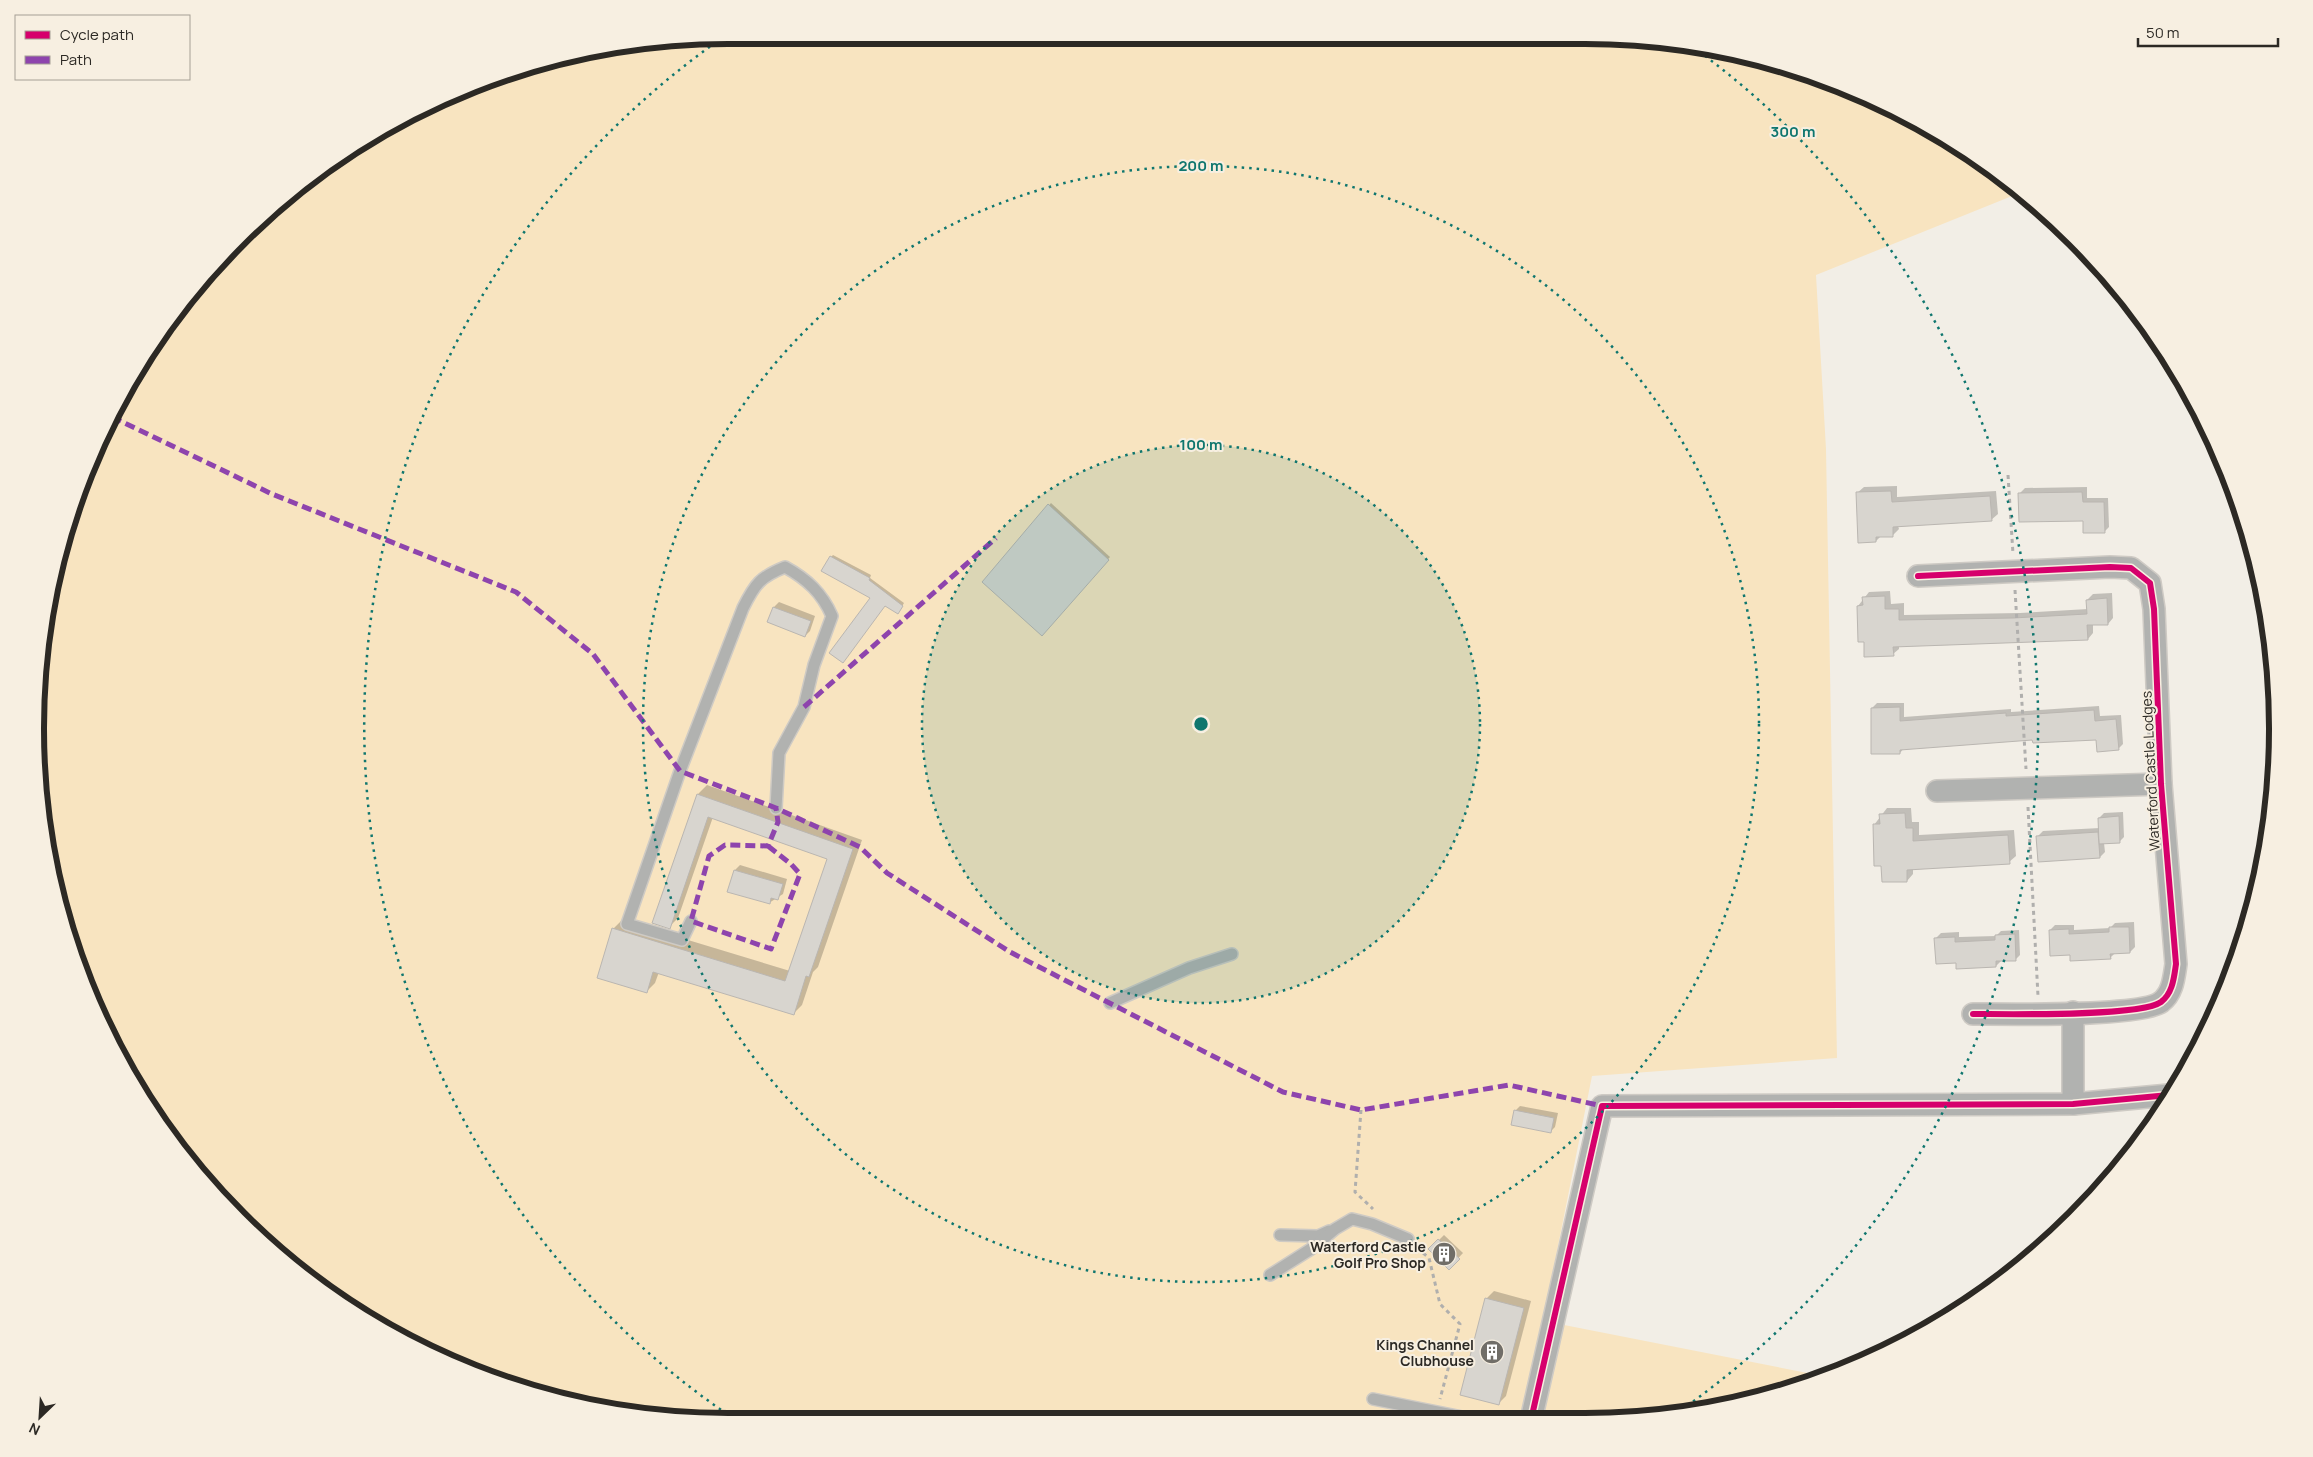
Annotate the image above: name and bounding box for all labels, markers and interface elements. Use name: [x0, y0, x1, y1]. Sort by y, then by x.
legend: [15, 15, 190, 80]
scale bar: [2138, 15, 2278, 47]
text: 50 m: [2146, 22, 2180, 43]
text: Cycle path: [60, 24, 134, 45]
text: Path: [60, 49, 92, 70]
text: 300 m: [1771, 121, 1815, 142]
text: 200 m: [1178, 155, 1224, 176]
text: 100 m: [1180, 434, 1222, 455]
street label: Waterford Castle Lodges: [2136, 690, 2164, 852]
centre of rings: [1192, 715, 1210, 733]
place label: Waterford Castle Golf Pro Shop: [1310, 1237, 1426, 1272]
building icon: Waterford Castle Golf Pro Shop: [1431, 1241, 1457, 1267]
place label: Kings Channel Clubhouse: [1376, 1335, 1474, 1370]
building icon: Kings Channel Clubhouse: [1479, 1339, 1505, 1365]
north arrow: [15, 1392, 65, 1442]
text: N: [26, 1418, 43, 1440]

